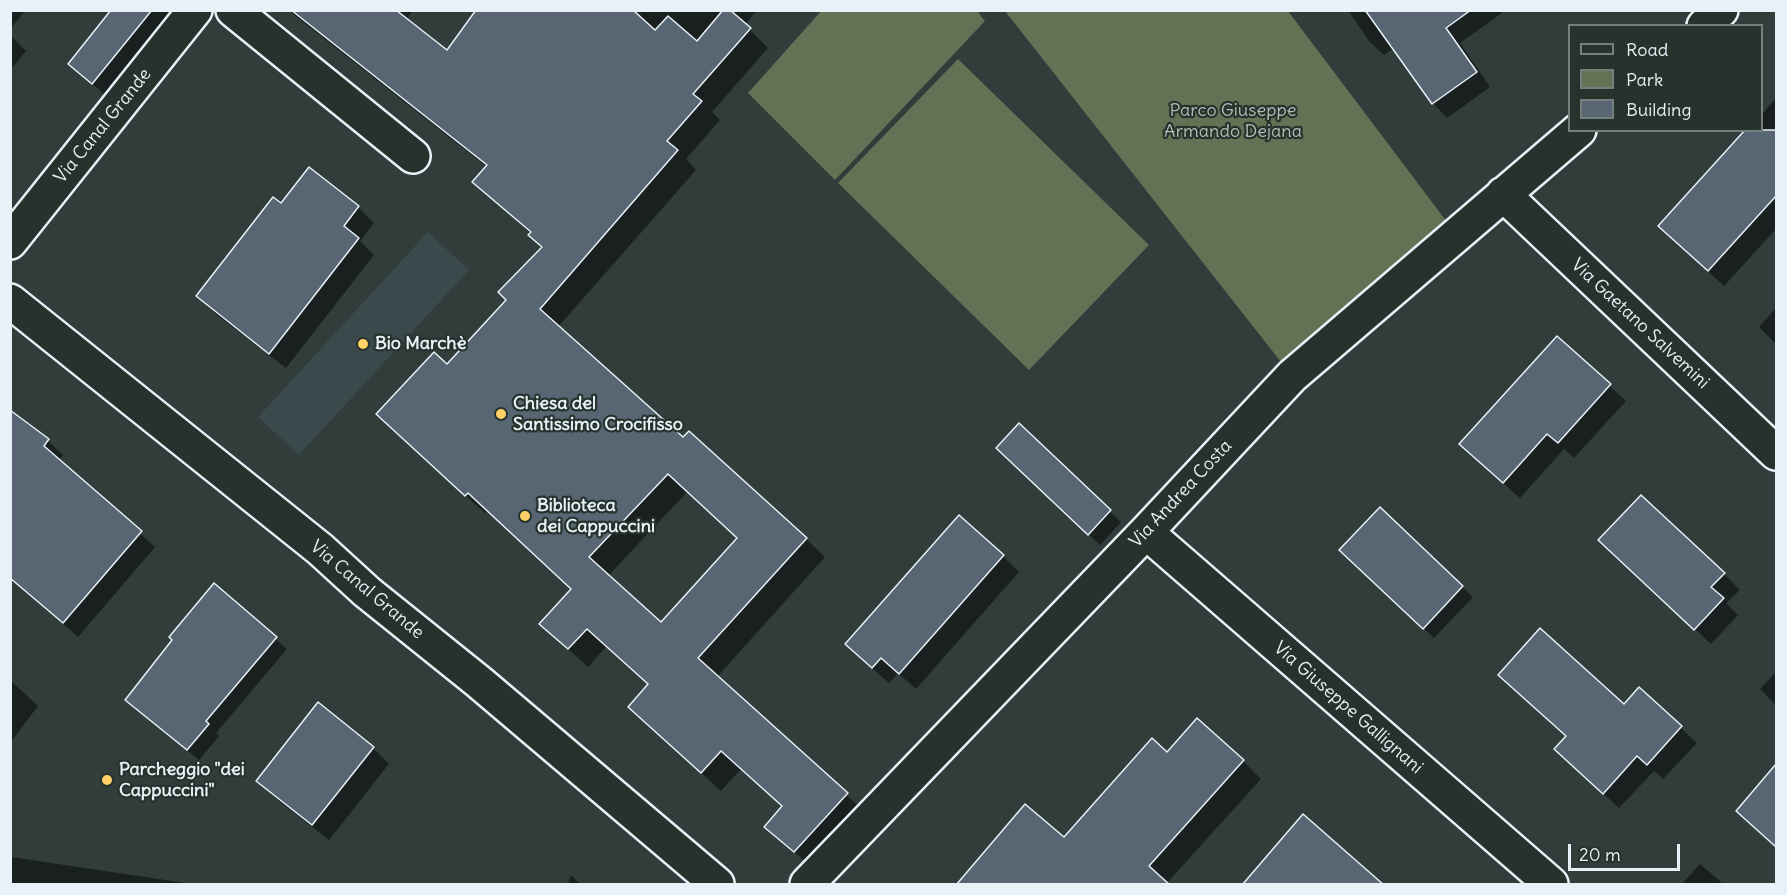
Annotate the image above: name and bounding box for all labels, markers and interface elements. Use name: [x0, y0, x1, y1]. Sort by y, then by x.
legend: [1568, 24, 1763, 132]
text: Road: [1626, 38, 1668, 61]
street label: Via Canal Grande: [50, 64, 156, 188]
text: Park: [1626, 68, 1663, 91]
text: Building: [1626, 98, 1691, 121]
park label: Parco Giuseppe Armando Dejana: [1164, 100, 1302, 142]
street label: Via Gaetano Salvemini: [1566, 254, 1714, 394]
place label: Bio Marchè: [375, 333, 466, 355]
marker: Bio Marchè: [356, 337, 370, 351]
place label: Chiesa del Santissimo Crocifisso: [513, 393, 683, 436]
marker: Chiesa del Santissimo Crocifisso: [494, 407, 508, 421]
street label: Via Andrea Costa: [1125, 436, 1237, 552]
place label: Biblioteca dei Cappuccini: [537, 495, 655, 538]
marker: Biblioteca dei Cappuccini: [518, 509, 532, 523]
street label: Via Canal Grande: [306, 536, 428, 644]
street label: Via Giuseppe Gallignani: [1269, 637, 1427, 779]
place label: Parcheggio "dei Cappuccini": [119, 759, 245, 802]
marker: Parcheggio "dei Cappuccini": [100, 773, 114, 787]
scale bar: [1571, 832, 1684, 870]
text: 20 m: [1579, 843, 1621, 866]

